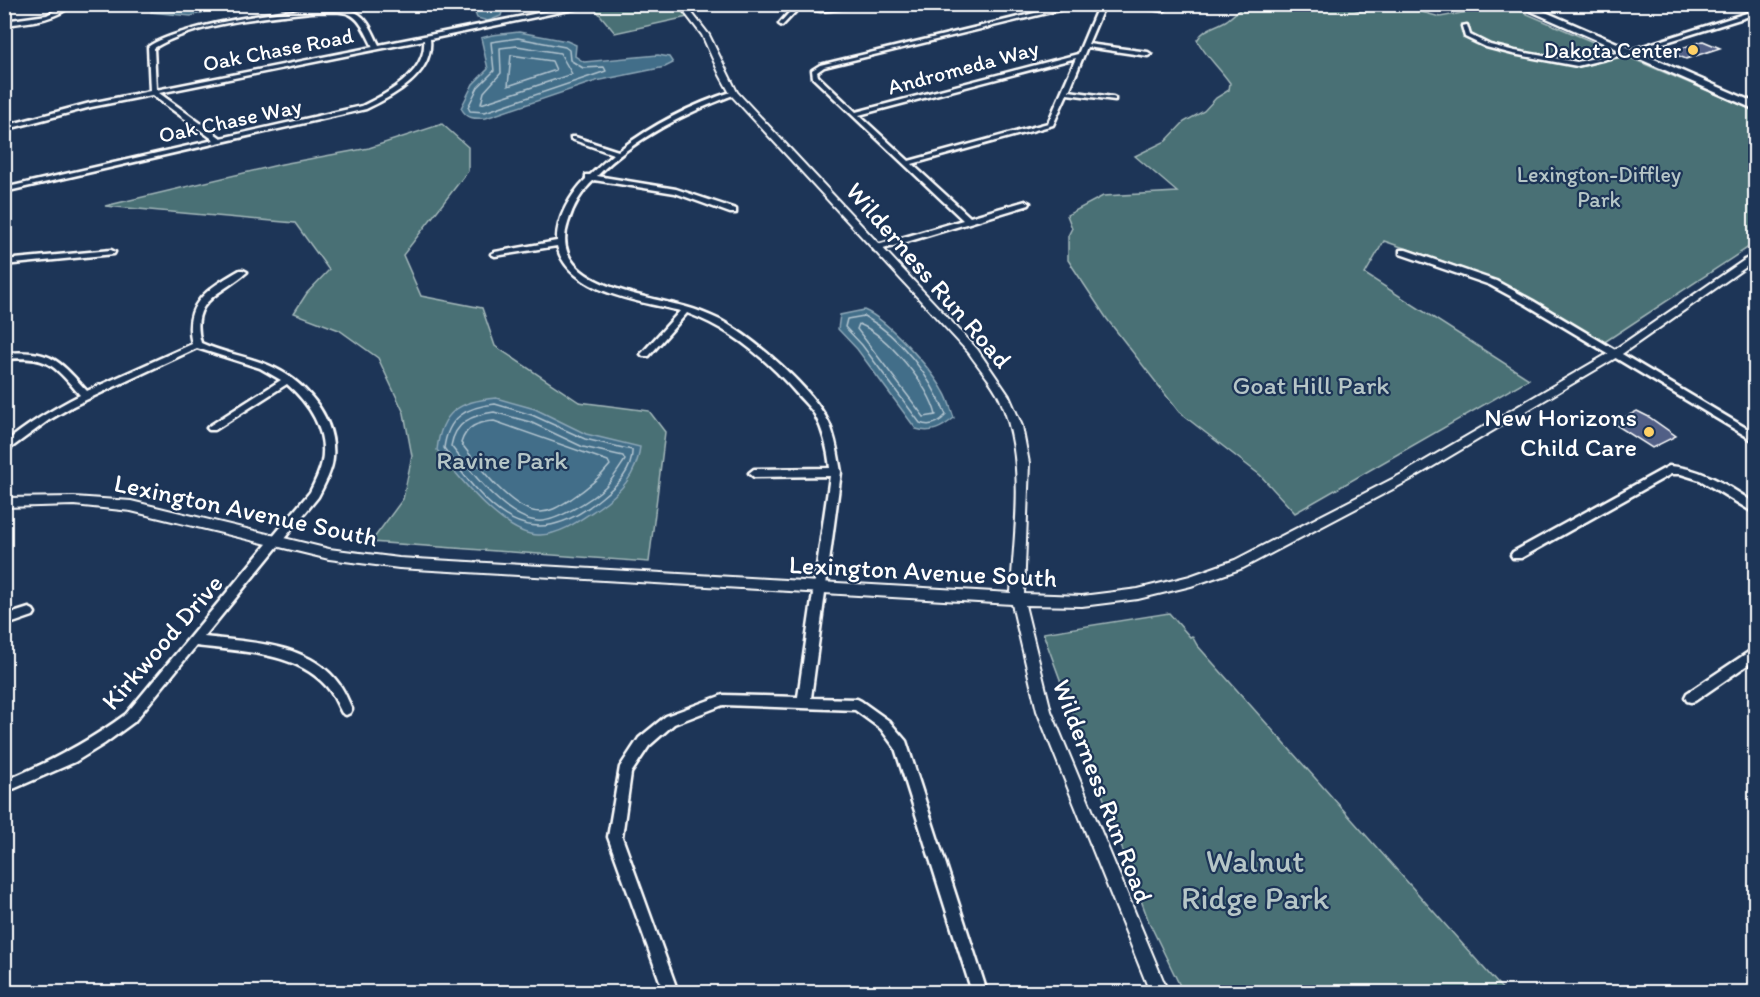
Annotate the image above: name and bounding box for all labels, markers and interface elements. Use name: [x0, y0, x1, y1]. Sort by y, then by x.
street label: Oak Chase Road: [200, 22, 356, 77]
street label: Andromeda Way: [885, 34, 1042, 101]
place label: Dakota Center: [1544, 37, 1682, 64]
marker: Dakota Center: [1686, 43, 1700, 57]
street label: Oak Chase Way: [156, 92, 305, 149]
park label: Lexington-Diffley Park: [1517, 161, 1682, 213]
street label: Wilderness Run Road: [839, 175, 1019, 375]
park label: Goat Hill Park: [1232, 369, 1390, 401]
place label: New Horizons Child Care: [1484, 401, 1637, 463]
marker: New Horizons Child Care: [1642, 425, 1656, 439]
park label: Ravine Park: [436, 444, 568, 476]
street label: Lexington Avenue South: [111, 466, 381, 554]
street label: Lexington Avenue South: [788, 548, 1058, 594]
street label: Kirkwood Drive: [94, 568, 230, 716]
street label: Wilderness Run Road: [1046, 675, 1160, 907]
park label: Walnut Ridge Park: [1181, 842, 1329, 917]

